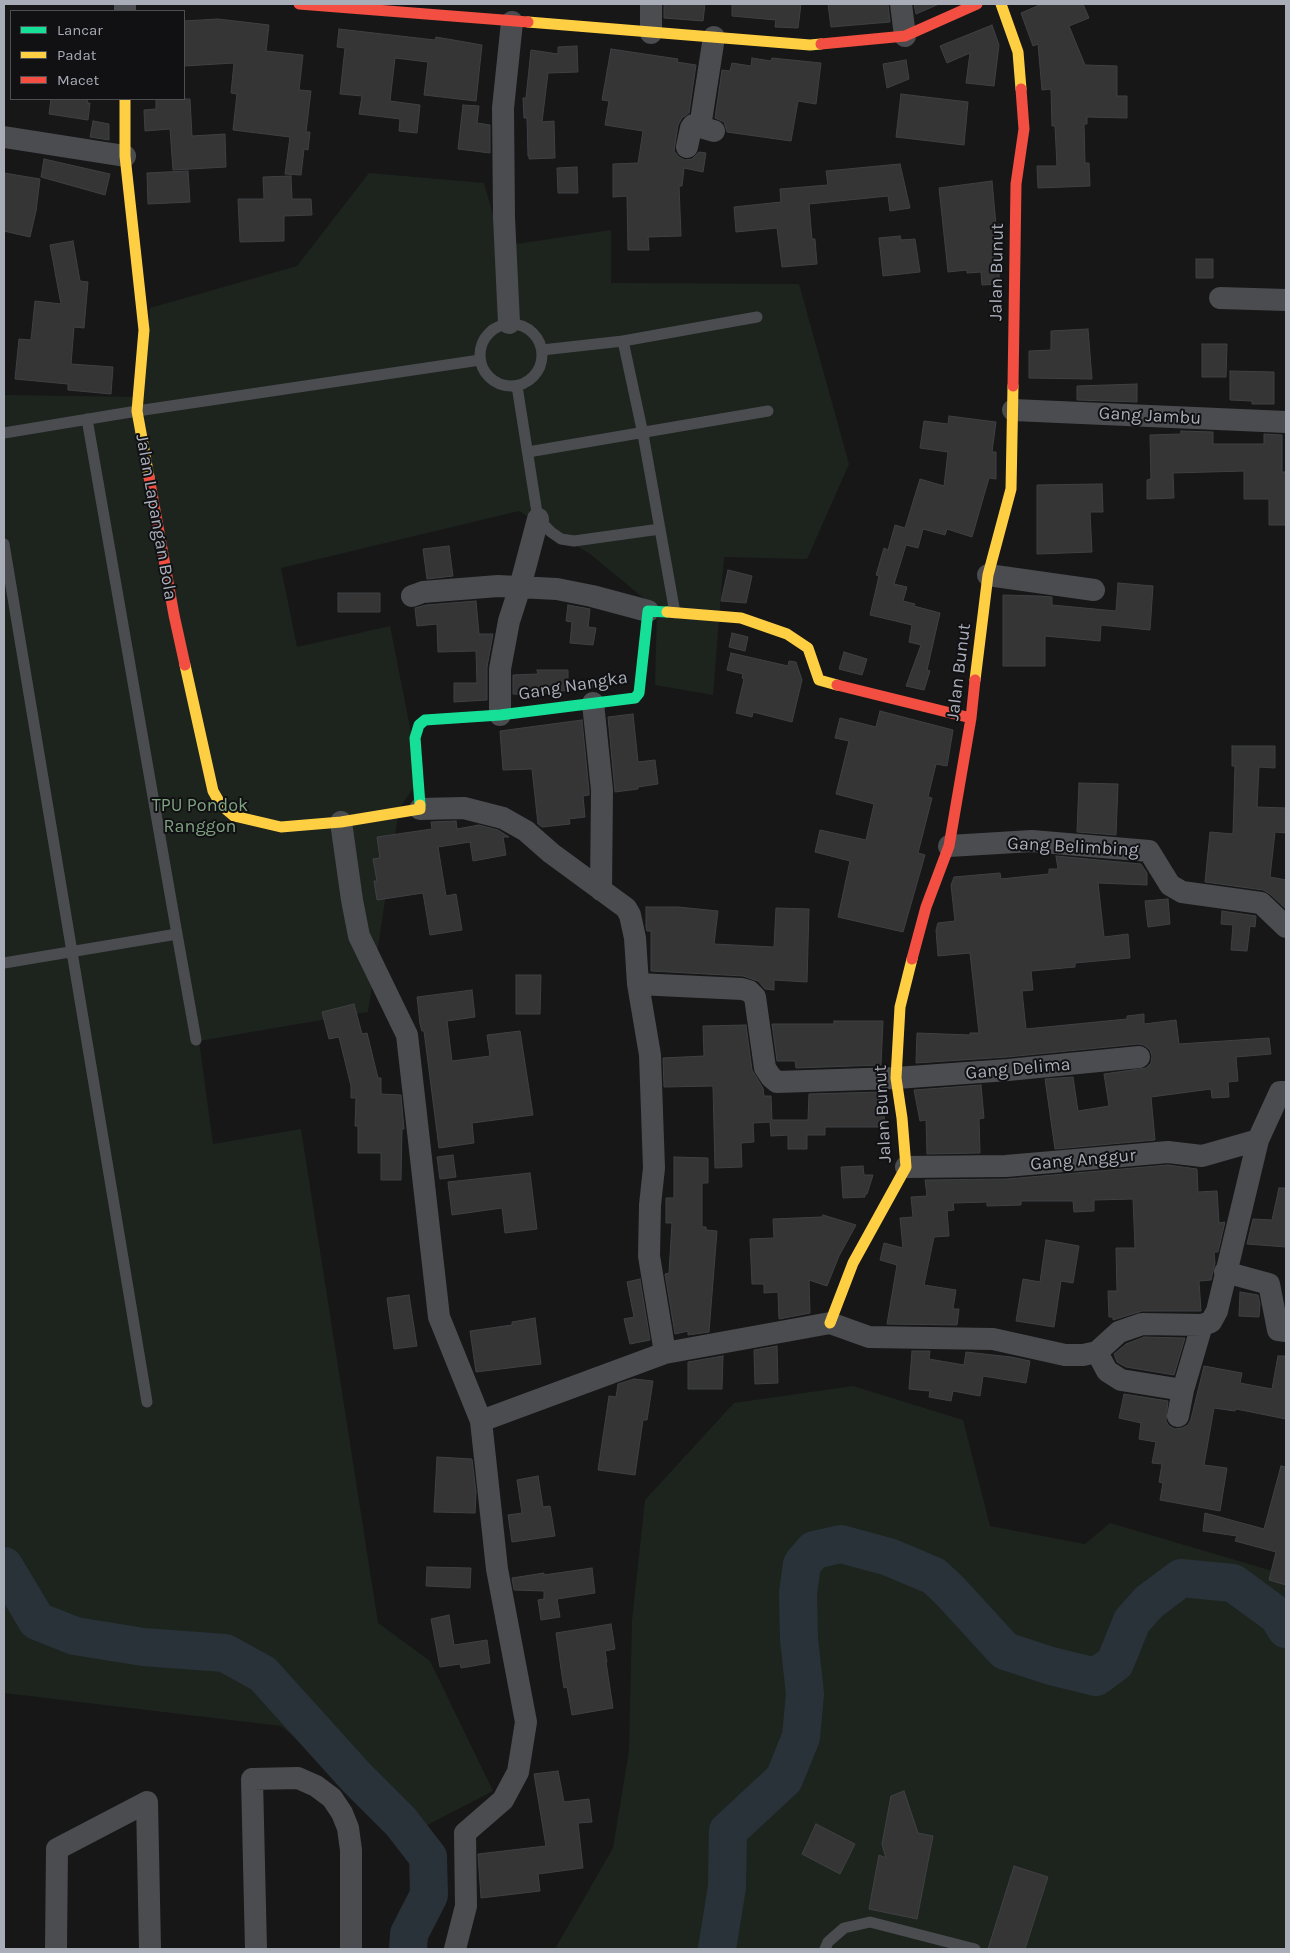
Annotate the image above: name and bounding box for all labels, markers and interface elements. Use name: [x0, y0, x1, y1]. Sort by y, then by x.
legend: [10, 10, 185, 100]
text: Lancar: [57, 21, 103, 39]
text: Padat: [57, 46, 96, 64]
text: Macet: [57, 71, 99, 89]
street label: Jalan Bunut: [985, 223, 1009, 321]
street label: Gang Jambu: [1098, 403, 1202, 429]
street label: Jalan Lapangan Bola: [131, 432, 181, 602]
street label: Jalan Bunut: [942, 622, 976, 722]
street label: Gang Nangka: [517, 667, 629, 705]
park label: TPU Pondok Ranggon: [152, 795, 248, 838]
street label: Gang Belimbing: [1007, 833, 1139, 861]
street label: Gang Delima: [965, 1054, 1071, 1084]
street label: Jalan Bunut: [870, 1065, 896, 1163]
street label: Gang Anggur: [1029, 1145, 1137, 1175]

